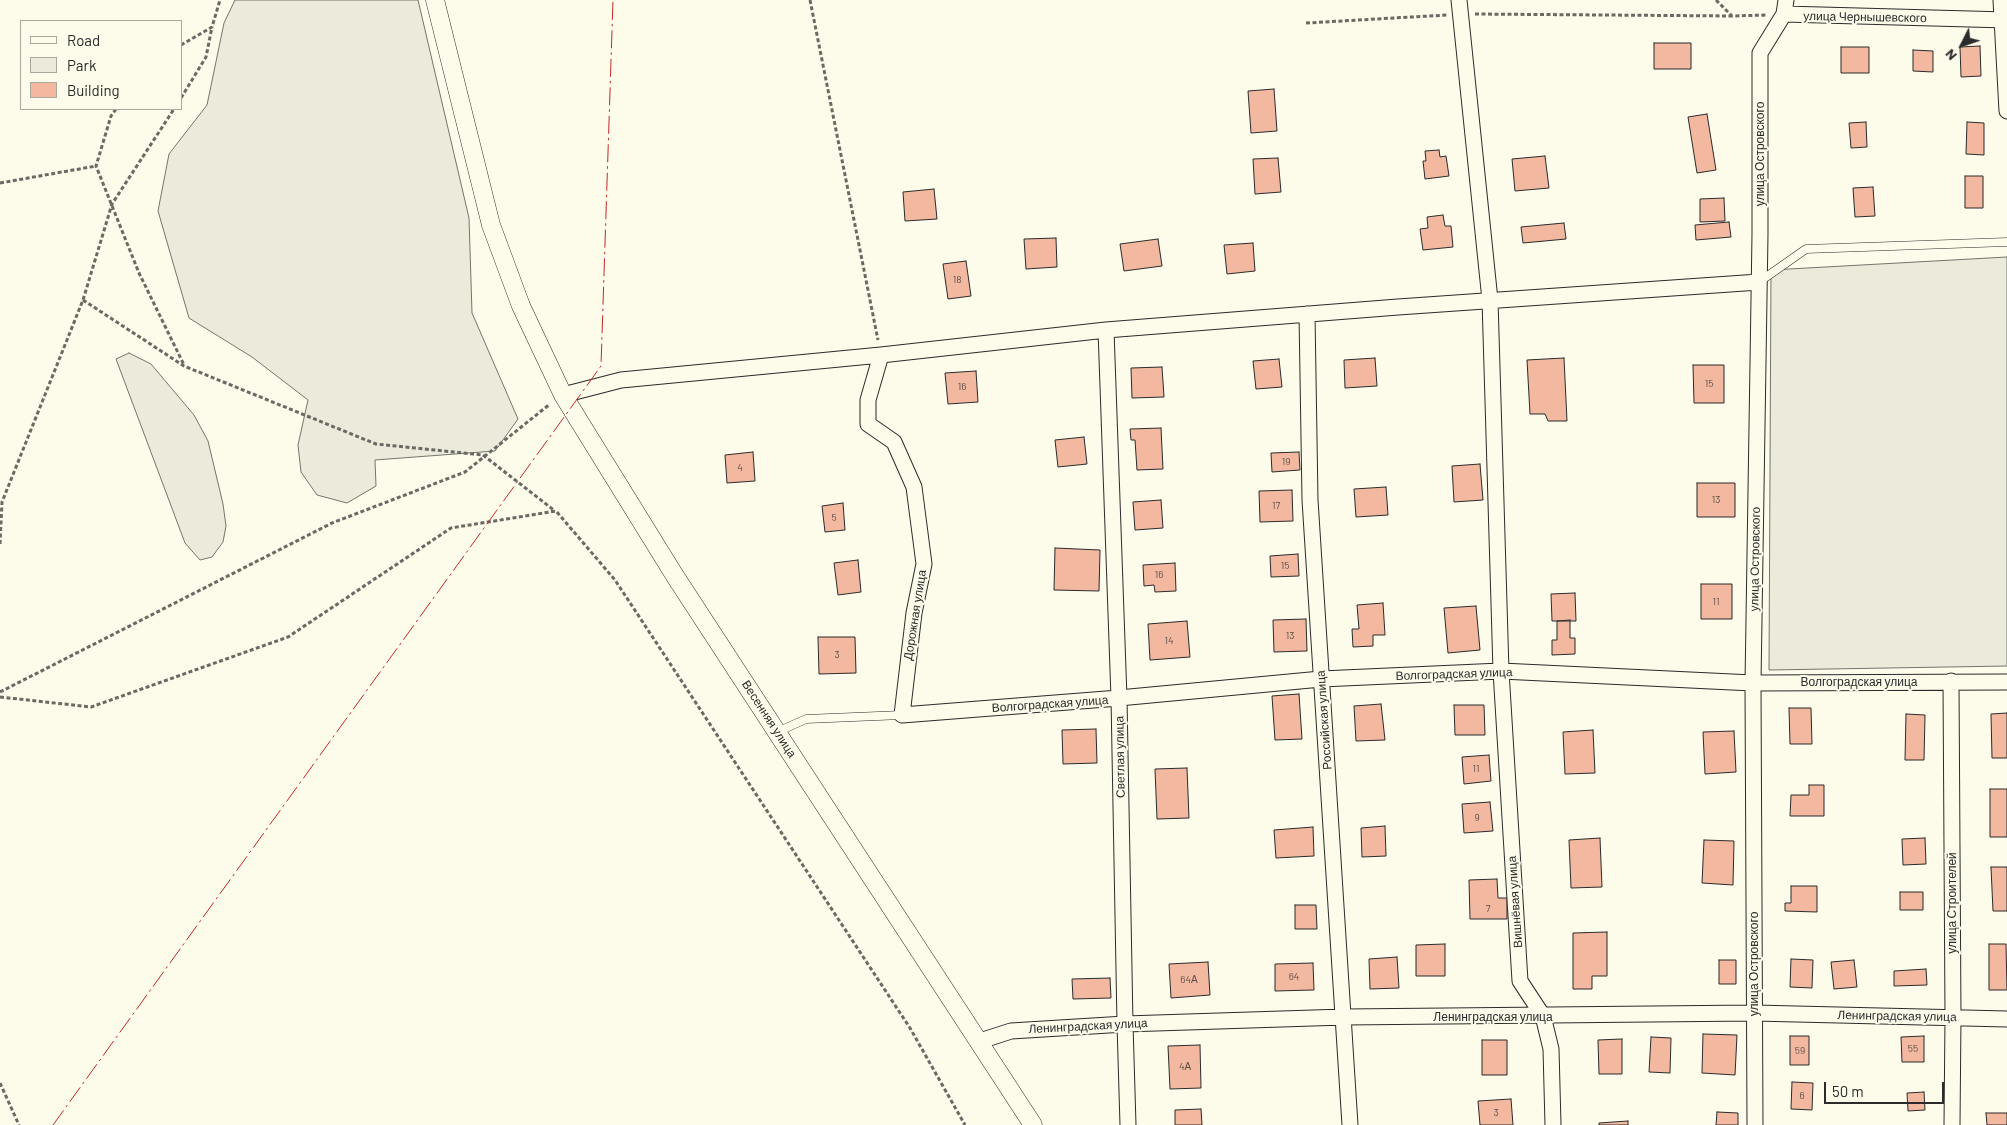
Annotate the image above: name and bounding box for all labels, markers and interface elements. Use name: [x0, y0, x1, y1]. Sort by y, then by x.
street label: улица Чернышевского: [1803, 9, 1927, 25]
legend: [20, 20, 182, 110]
north arrow: [1937, 20, 1987, 70]
text: Road: [67, 31, 100, 49]
text: N: [1941, 46, 1960, 64]
text: Park: [67, 56, 96, 74]
text: Building: [67, 81, 120, 99]
street label: улица Островского: [1753, 102, 1767, 206]
house number: 18: [953, 274, 961, 286]
house number: 15: [1705, 378, 1713, 390]
house number: 16: [958, 381, 966, 393]
house number: 19: [1282, 456, 1290, 468]
house number: 4: [737, 462, 743, 474]
house number: 13: [1712, 494, 1720, 506]
house number: 17: [1272, 500, 1280, 512]
street label: улица Островского: [1747, 507, 1763, 611]
house number: 5: [831, 512, 837, 524]
house number: 15: [1281, 560, 1289, 572]
street label: Дорожная улица: [901, 569, 929, 661]
house number: 16: [1155, 569, 1163, 581]
house number: 11: [1712, 596, 1720, 608]
house number: 13: [1286, 630, 1294, 642]
house number: 14: [1164, 635, 1174, 647]
house number: 3: [834, 649, 840, 661]
street label: Волгоградская улица: [1395, 665, 1513, 683]
street label: Российская улица: [1313, 670, 1335, 770]
street label: Волгоградская улица: [1800, 675, 1918, 689]
street label: Весенняя улица: [739, 678, 799, 760]
street label: Волгоградская улица: [991, 693, 1109, 715]
street label: Светлая улица: [1112, 716, 1128, 798]
house number: 11: [1472, 763, 1480, 775]
house number: 9: [1474, 812, 1480, 824]
street label: улица Строителей: [1945, 852, 1959, 954]
street label: Вишнёвая улица: [1505, 855, 1525, 949]
house number: 7: [1486, 903, 1490, 915]
street label: улица Островского: [1747, 912, 1761, 1016]
house number: 64: [1289, 971, 1299, 983]
house number: 64А: [1180, 974, 1198, 986]
street label: Ленинградская улица: [1837, 1008, 1957, 1024]
street label: Ленинградская улица: [1433, 1010, 1553, 1024]
street label: Ленинградская улица: [1028, 1016, 1148, 1036]
house number: 55: [1908, 1043, 1918, 1055]
house number: 59: [1795, 1045, 1805, 1057]
house number: 4А: [1179, 1061, 1191, 1073]
scale bar: [1827, 1072, 1947, 1104]
text: 50 m: [1832, 1082, 1864, 1100]
house number: 6: [1799, 1090, 1805, 1102]
house number: 3: [1493, 1107, 1499, 1119]

